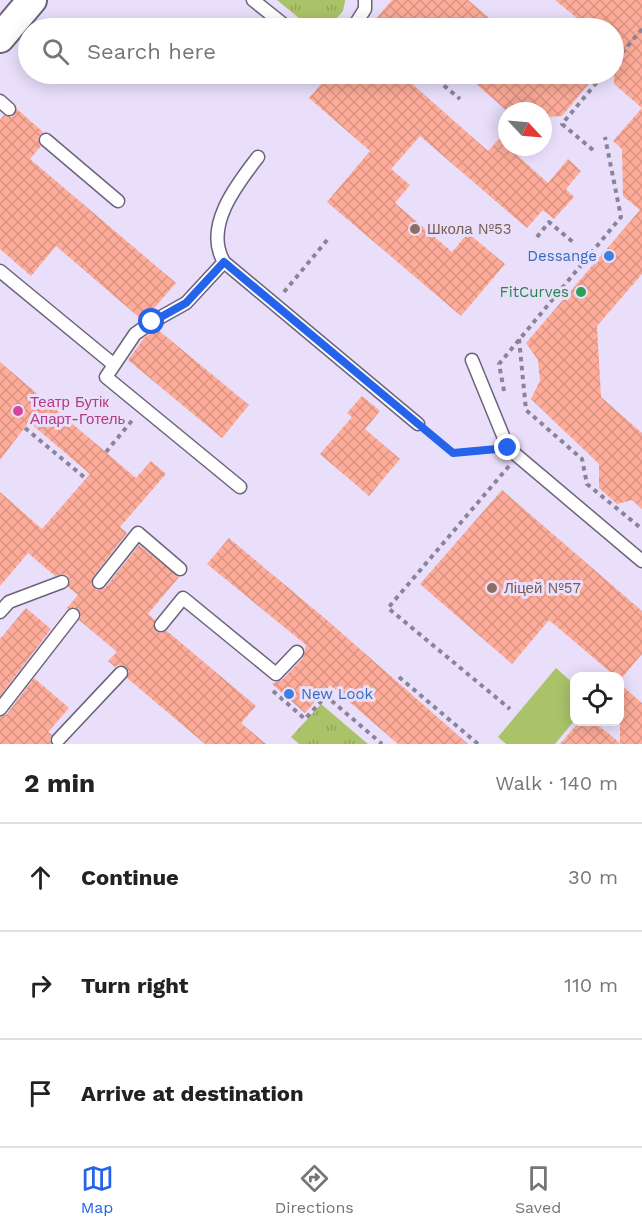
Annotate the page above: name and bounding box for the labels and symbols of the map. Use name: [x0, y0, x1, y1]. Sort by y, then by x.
north arrow: [498, 102, 552, 156]
place label: Школа №53: [427, 220, 512, 238]
marker: Школа №53: [408, 222, 422, 236]
place label: Dessange: [527, 247, 597, 265]
marker: Dessange: [602, 249, 616, 263]
place label: FitCurves: [500, 283, 569, 301]
marker: FitCurves: [574, 285, 588, 299]
route start: [138, 308, 164, 334]
place label: Театр Бутік Апарт-Готель: [30, 393, 125, 428]
marker: Театр Бутік Апарт-Готель: [11, 404, 25, 418]
route end: [494, 434, 520, 460]
place label: Ліцей №57: [504, 579, 581, 597]
marker: Ліцей №57: [485, 581, 499, 595]
place label: New Look: [301, 685, 373, 703]
marker: New Look: [282, 687, 296, 701]

